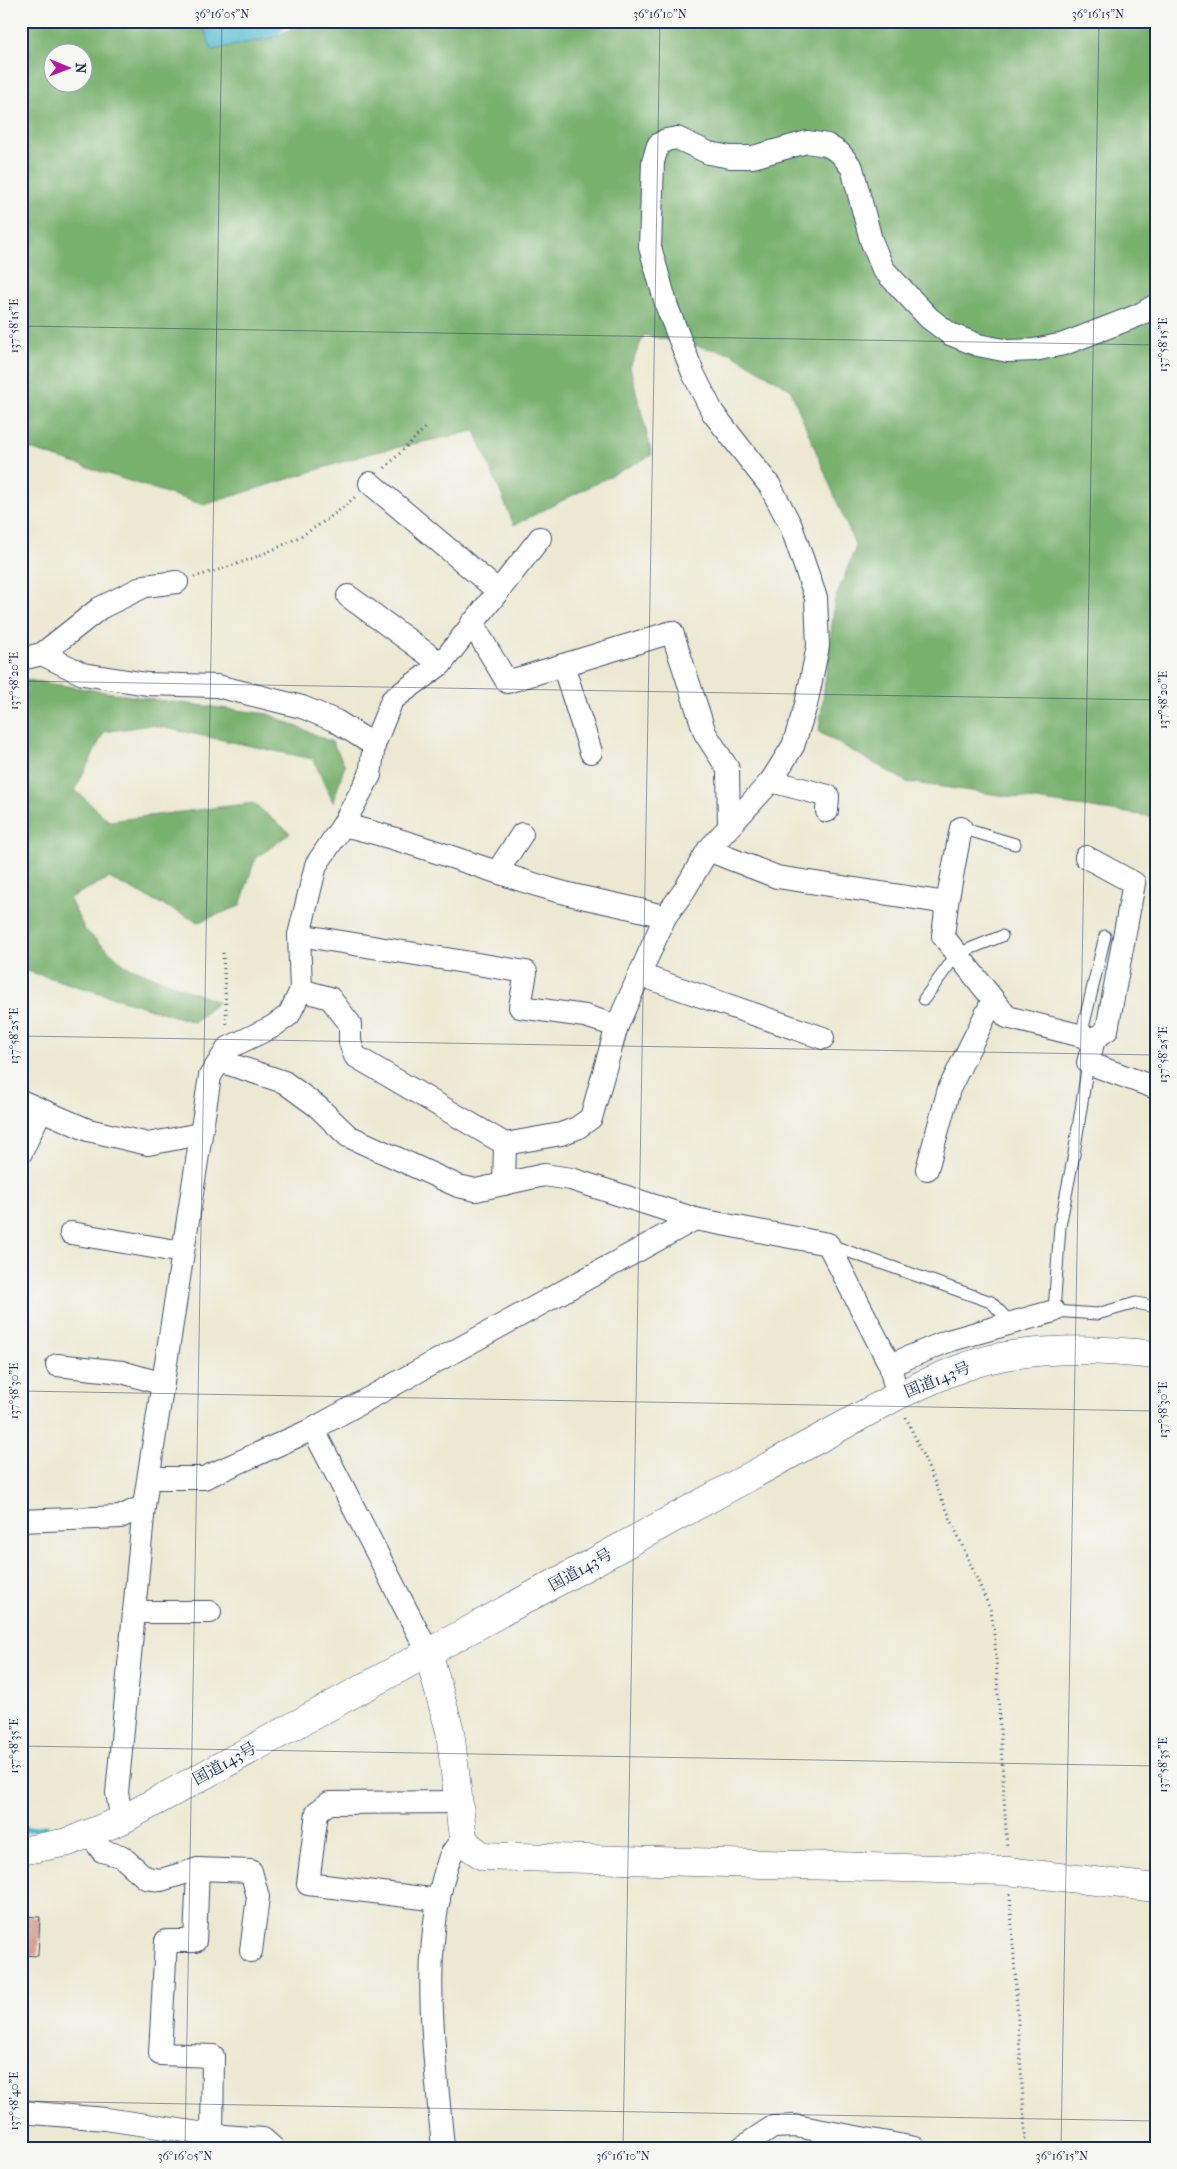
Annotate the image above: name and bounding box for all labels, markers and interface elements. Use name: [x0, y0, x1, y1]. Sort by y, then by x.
text: 36°16'05"N: [195, 7, 249, 21]
text: 36°16'10"N: [633, 7, 687, 21]
text: 36°16'15"N: [1072, 7, 1124, 21]
north arrow: [42, 42, 92, 92]
text: N: [72, 63, 89, 74]
text: 137°58'15"E: [7, 299, 21, 353]
text: 137°58'15"E: [1156, 318, 1170, 372]
text: 137°58'20"E: [7, 652, 21, 710]
text: 137°58'20"E: [1156, 671, 1170, 729]
text: 137°58'25"E: [7, 1008, 21, 1064]
text: 137°58'25"E: [1156, 1027, 1170, 1083]
street label: 国道143号: [901, 1358, 973, 1401]
text: 137°58'30"E: [7, 1363, 21, 1419]
text: 137°58'30"E: [1156, 1382, 1170, 1438]
street label: 国道143号: [545, 1544, 615, 1595]
text: 137°58'35"E: [7, 1718, 21, 1774]
text: 137°58'35"E: [1156, 1737, 1170, 1793]
street label: 国道143号: [189, 1738, 259, 1789]
text: 137°58'40"E: [7, 2072, 21, 2130]
text: 36°16'05"N: [158, 2149, 212, 2163]
text: 36°16'10"N: [596, 2149, 650, 2163]
text: 36°16'15"N: [1036, 2149, 1088, 2163]

